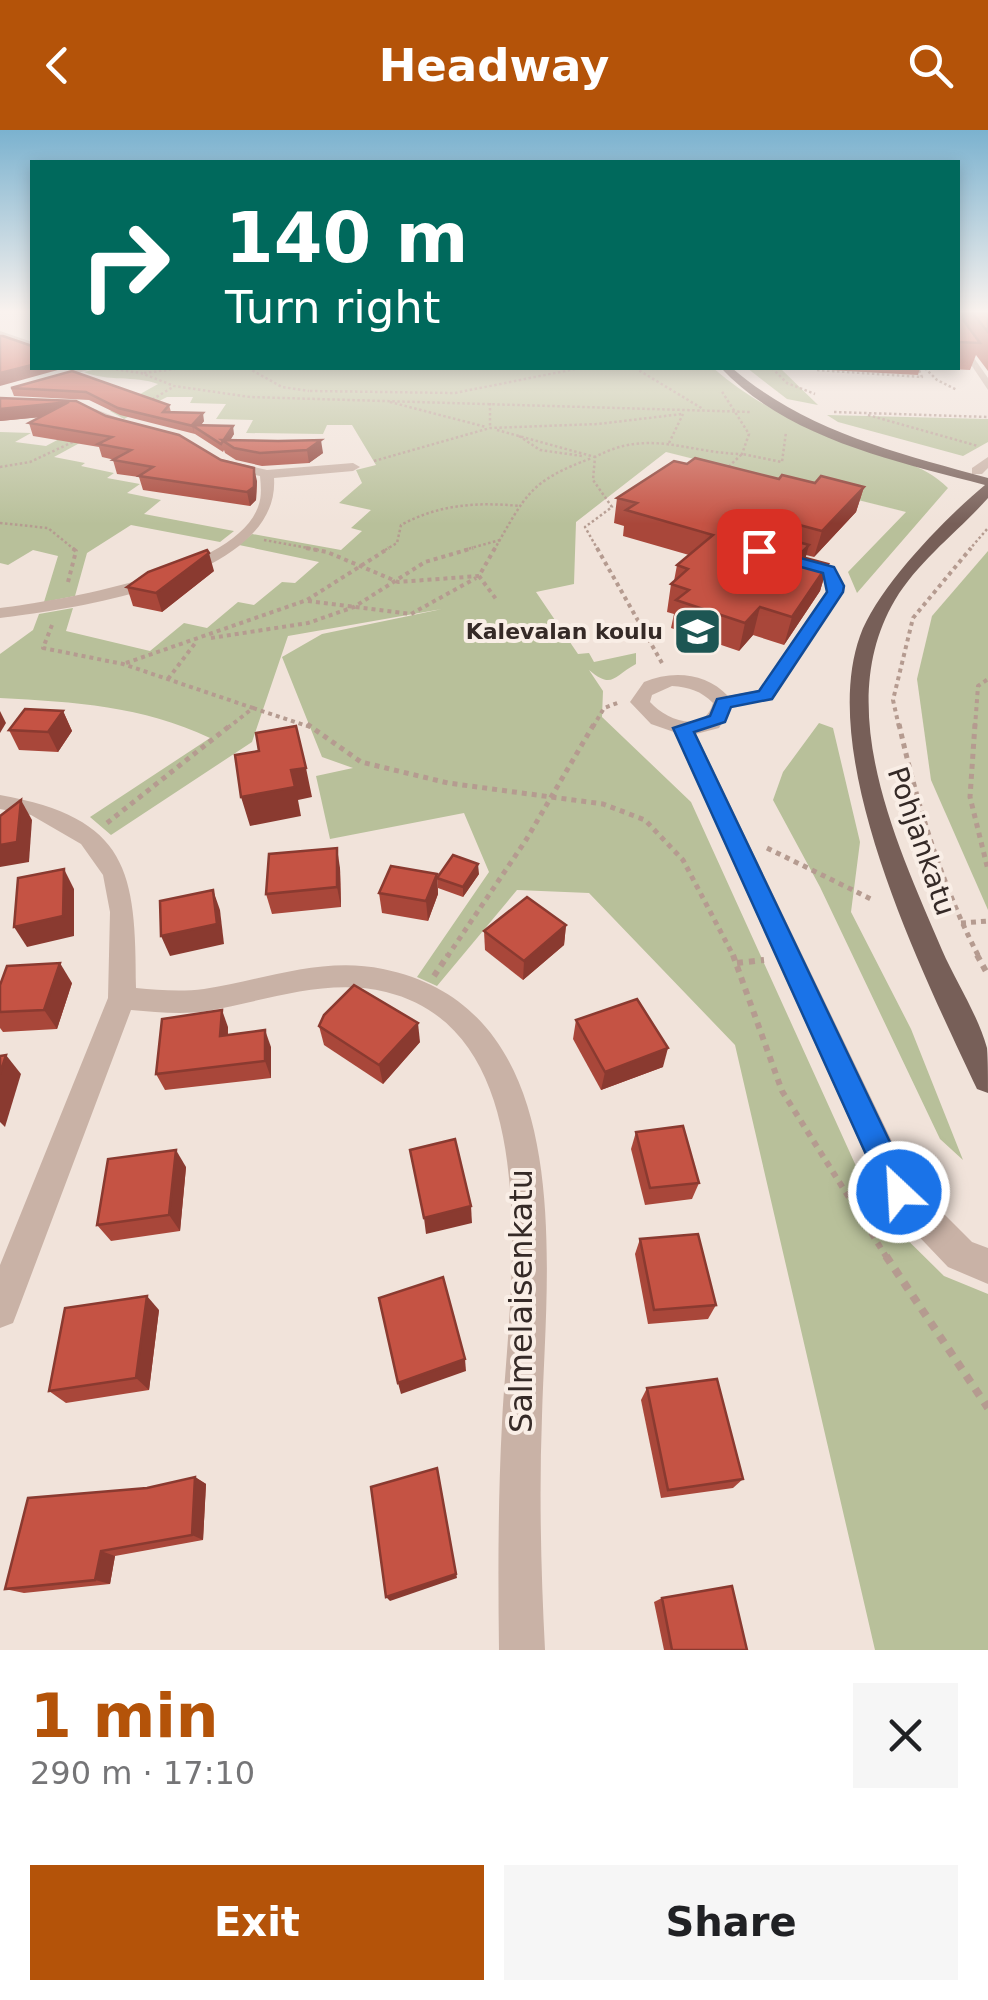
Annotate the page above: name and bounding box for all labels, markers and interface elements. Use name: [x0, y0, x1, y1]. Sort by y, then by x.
icon: back: [30, 38, 85, 93]
icon: search: [903, 38, 958, 93]
text: Headway: [379, 39, 609, 92]
text: 140 m: [225, 197, 468, 279]
icon: right: [60, 200, 190, 330]
text: Turn right: [225, 281, 440, 334]
pin: [717, 509, 802, 594]
icon: arrive: [732, 524, 787, 579]
school or university icon: Kalevalan koulu: [672, 605, 724, 657]
place label: Kalevalan koulu: [466, 619, 663, 644]
street label: Pohjankatu: [881, 762, 962, 920]
position arrow: [847, 1140, 951, 1244]
street label: Salmelaisenkatu: [502, 1169, 540, 1433]
text: 1 min: [30, 1681, 218, 1751]
button: close: [853, 1683, 958, 1788]
text: 290 m · 17:10: [30, 1754, 255, 1792]
button: Exit: [30, 1865, 484, 1980]
button: Share: [504, 1865, 958, 1980]

